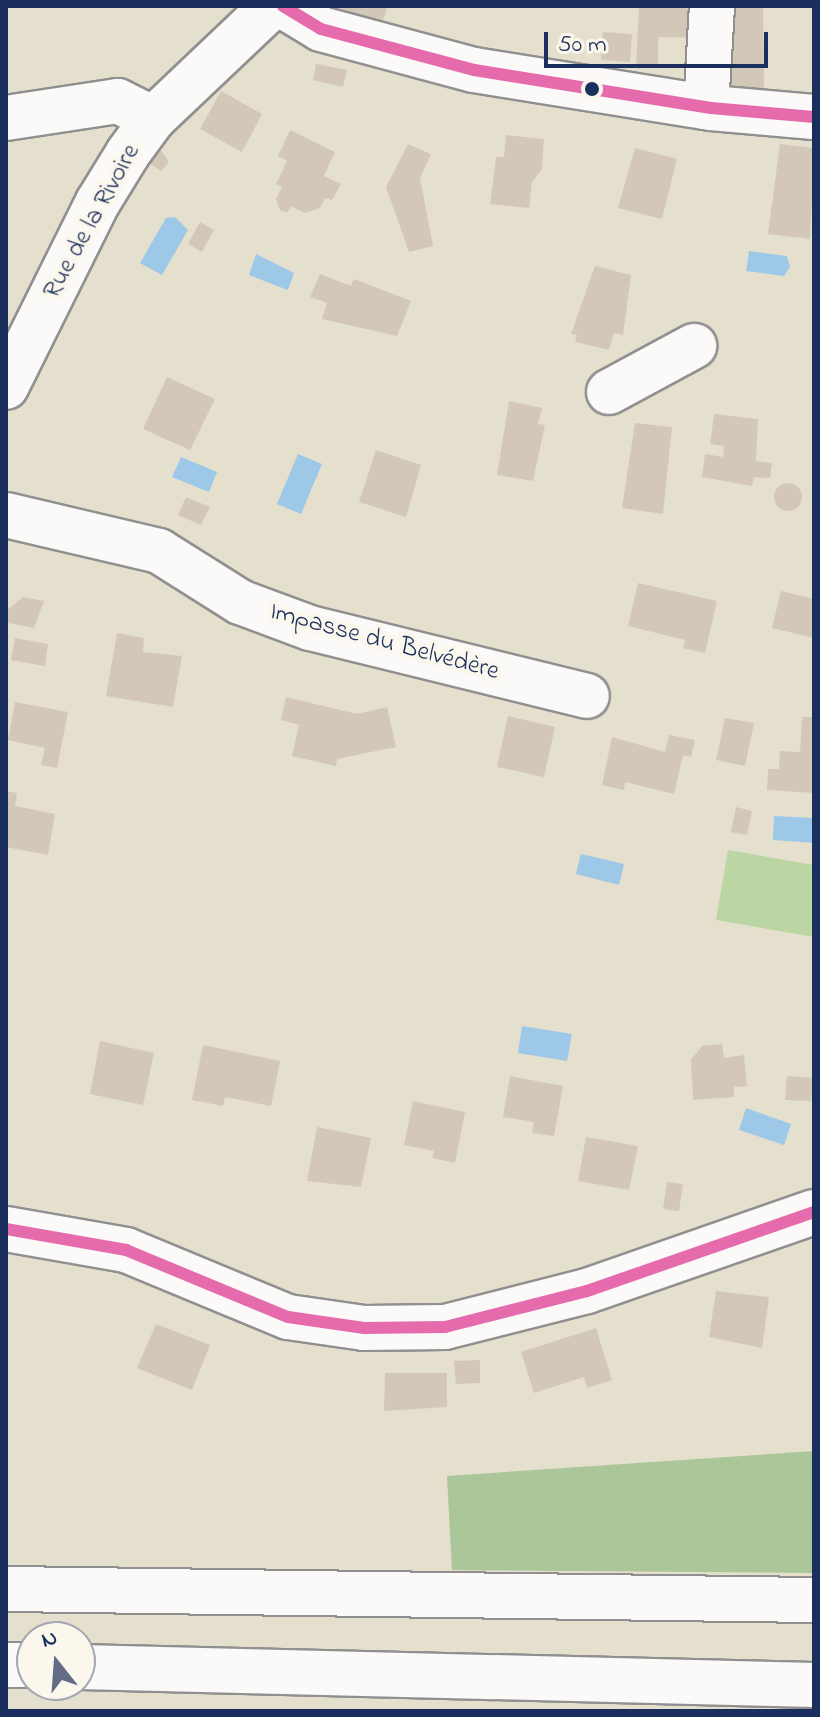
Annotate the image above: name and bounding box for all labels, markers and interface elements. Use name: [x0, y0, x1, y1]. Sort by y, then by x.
scale bar: [548, 16, 772, 66]
text: 50 m: [558, 28, 607, 63]
unlabelled marker: [584, 81, 600, 97]
street label: Rue de la Rivoire: [38, 139, 148, 305]
street label: Impasse du Belvédère: [266, 597, 502, 689]
north arrow: [16, 1621, 96, 1701]
text: N: [38, 1622, 61, 1657]

